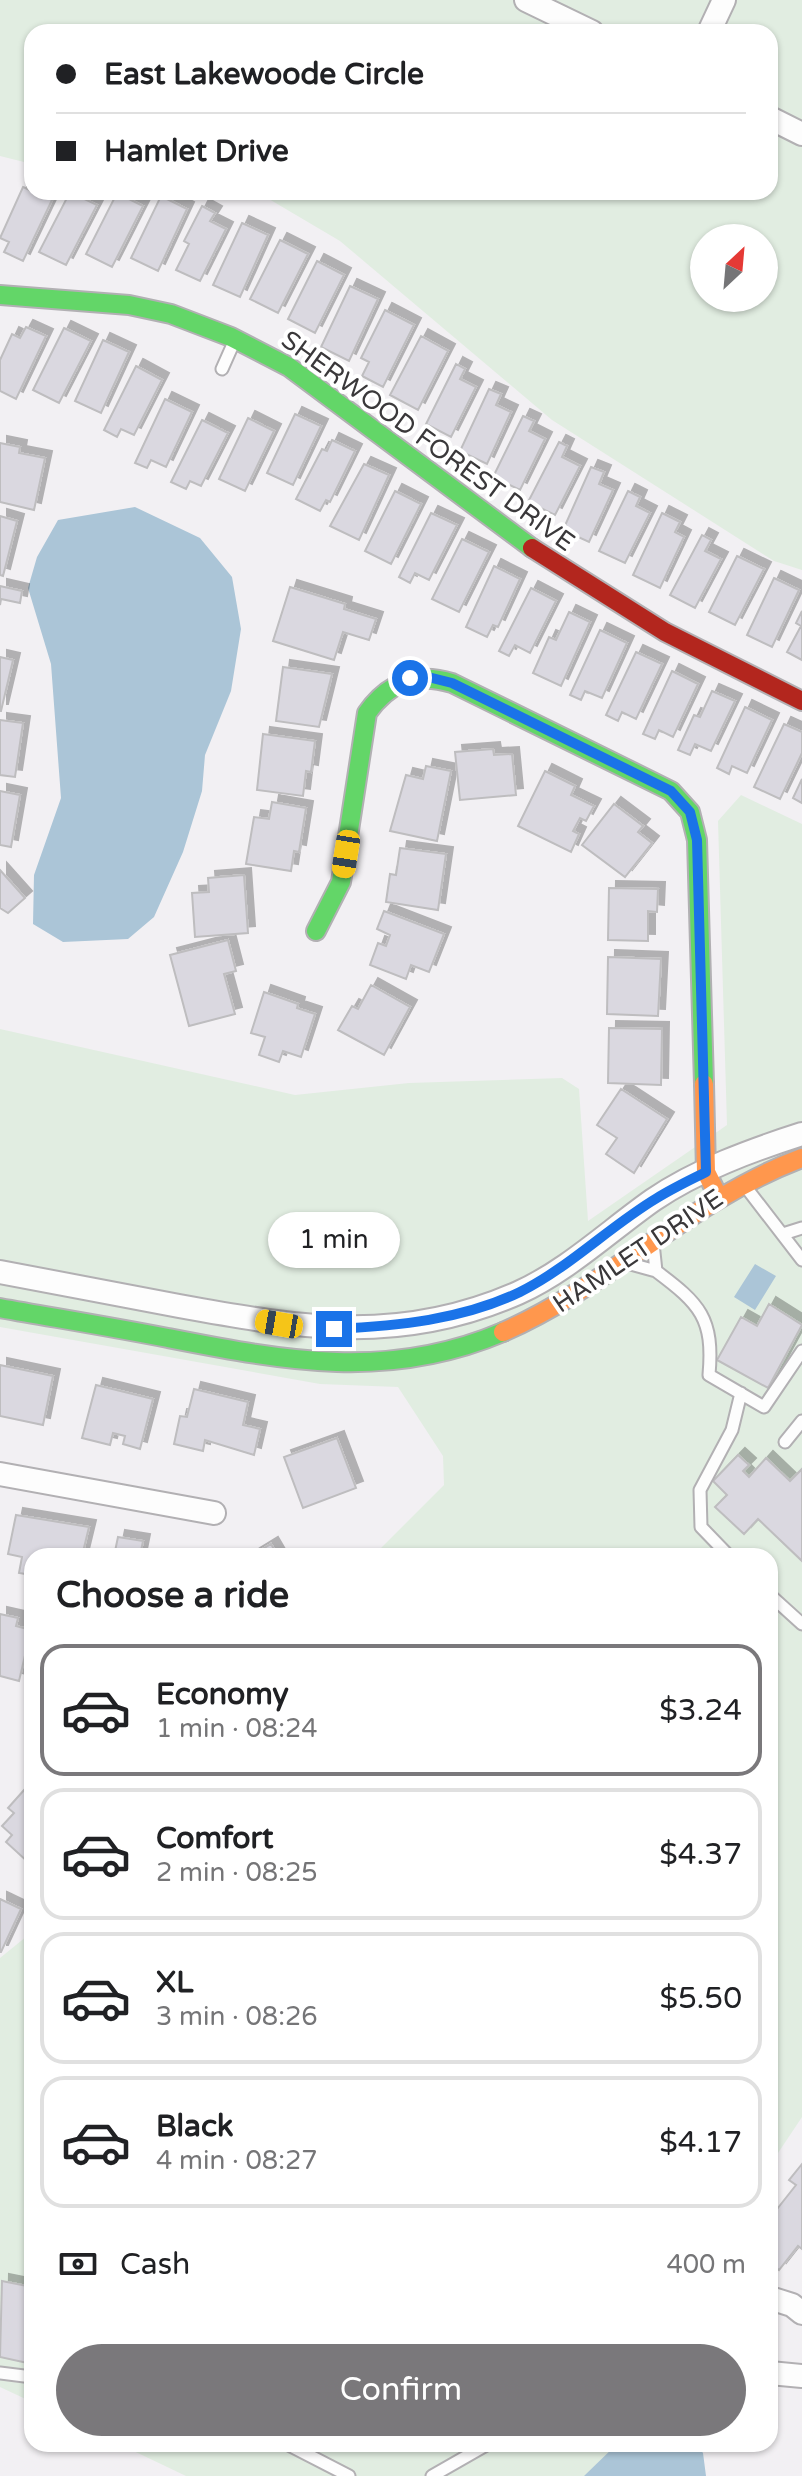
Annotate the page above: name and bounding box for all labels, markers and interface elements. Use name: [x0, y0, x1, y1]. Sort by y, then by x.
text: East Lakewoode Circle: [104, 56, 424, 93]
text: Hamlet Drive: [104, 133, 289, 170]
north arrow: [690, 224, 778, 312]
map controls: [690, 224, 778, 312]
street label: SHERWOOD FOREST DRIVE: [275, 324, 581, 558]
route start: [392, 660, 428, 696]
car: [330, 828, 362, 880]
street label: HAMLET DRIVE: [547, 1183, 729, 1319]
callout: 1 min: [268, 1213, 400, 1269]
text: 1 min: [299, 1224, 369, 1255]
car: [253, 1308, 305, 1340]
route end: [316, 1311, 352, 1347]
text: Choose a ride: [56, 1574, 289, 1617]
icon: car: [60, 1674, 132, 1746]
text: Economy: [156, 1676, 289, 1713]
text: $3.24: [659, 1692, 742, 1729]
text: 1 min · 08:24: [156, 1713, 318, 1744]
icon: car: [60, 1818, 132, 1890]
text: Comfort: [156, 1820, 274, 1857]
text: $4.37: [659, 1836, 742, 1873]
text: 2 min · 08:25: [156, 1857, 318, 1888]
icon: car: [60, 1962, 132, 2034]
text: XL: [156, 1964, 193, 2001]
text: $5.50: [660, 1980, 742, 2017]
text: 3 min · 08:26: [156, 2001, 318, 2032]
icon: car: [60, 2106, 132, 2178]
text: Black: [156, 2108, 233, 2145]
text: $4.17: [659, 2124, 742, 2161]
text: 4 min · 08:27: [156, 2145, 318, 2176]
icon: cash: [56, 2242, 100, 2286]
text: Cash: [120, 2246, 190, 2283]
text: 400 m: [666, 2249, 746, 2280]
button: Confirm: [56, 2344, 746, 2436]

